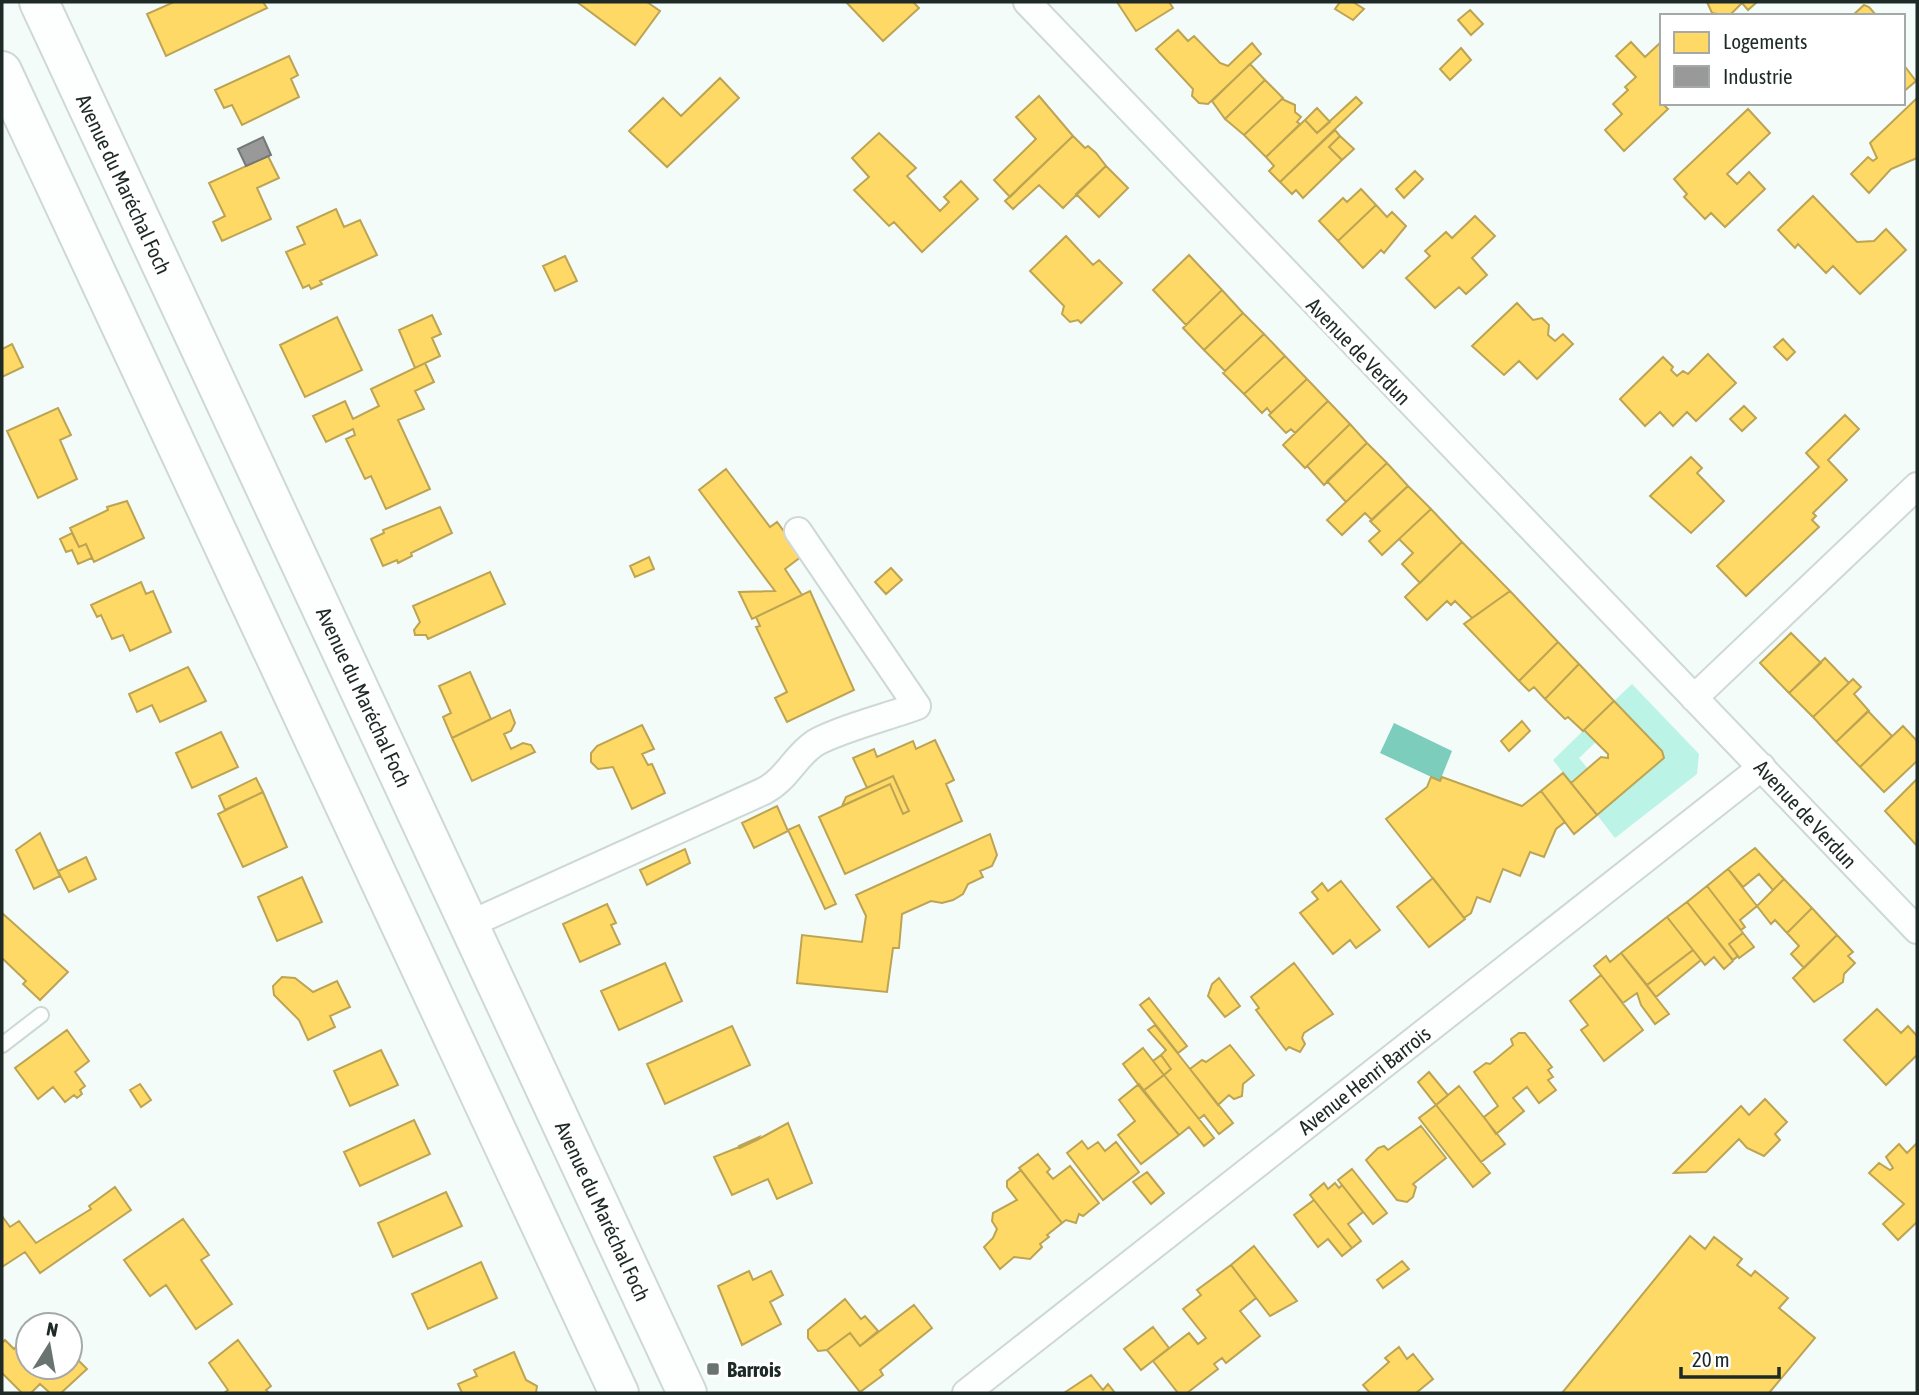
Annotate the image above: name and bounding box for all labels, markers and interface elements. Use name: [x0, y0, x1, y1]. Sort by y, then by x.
legend: [1660, 14, 1905, 105]
text: Logements: [1723, 29, 1807, 53]
text: Industrie: [1723, 64, 1793, 88]
street label: Avenue du Maréchal Foch: [72, 90, 176, 278]
street label: Avenue de Verdun: [1302, 293, 1416, 409]
street label: Avenue du Maréchal Foch: [312, 603, 416, 791]
street label: Avenue de Verdun: [1750, 755, 1862, 873]
street label: Avenue Henri Barrois: [1293, 1021, 1435, 1139]
street label: Avenue du Maréchal Foch: [551, 1117, 655, 1305]
north arrow: [14, 1311, 84, 1381]
text: N: [45, 1317, 60, 1341]
scale bar: [1681, 1336, 1779, 1380]
text: 20 m: [1692, 1347, 1730, 1371]
place label: Barrois: [727, 1357, 782, 1381]
marker: Barrois: [705, 1361, 721, 1377]

